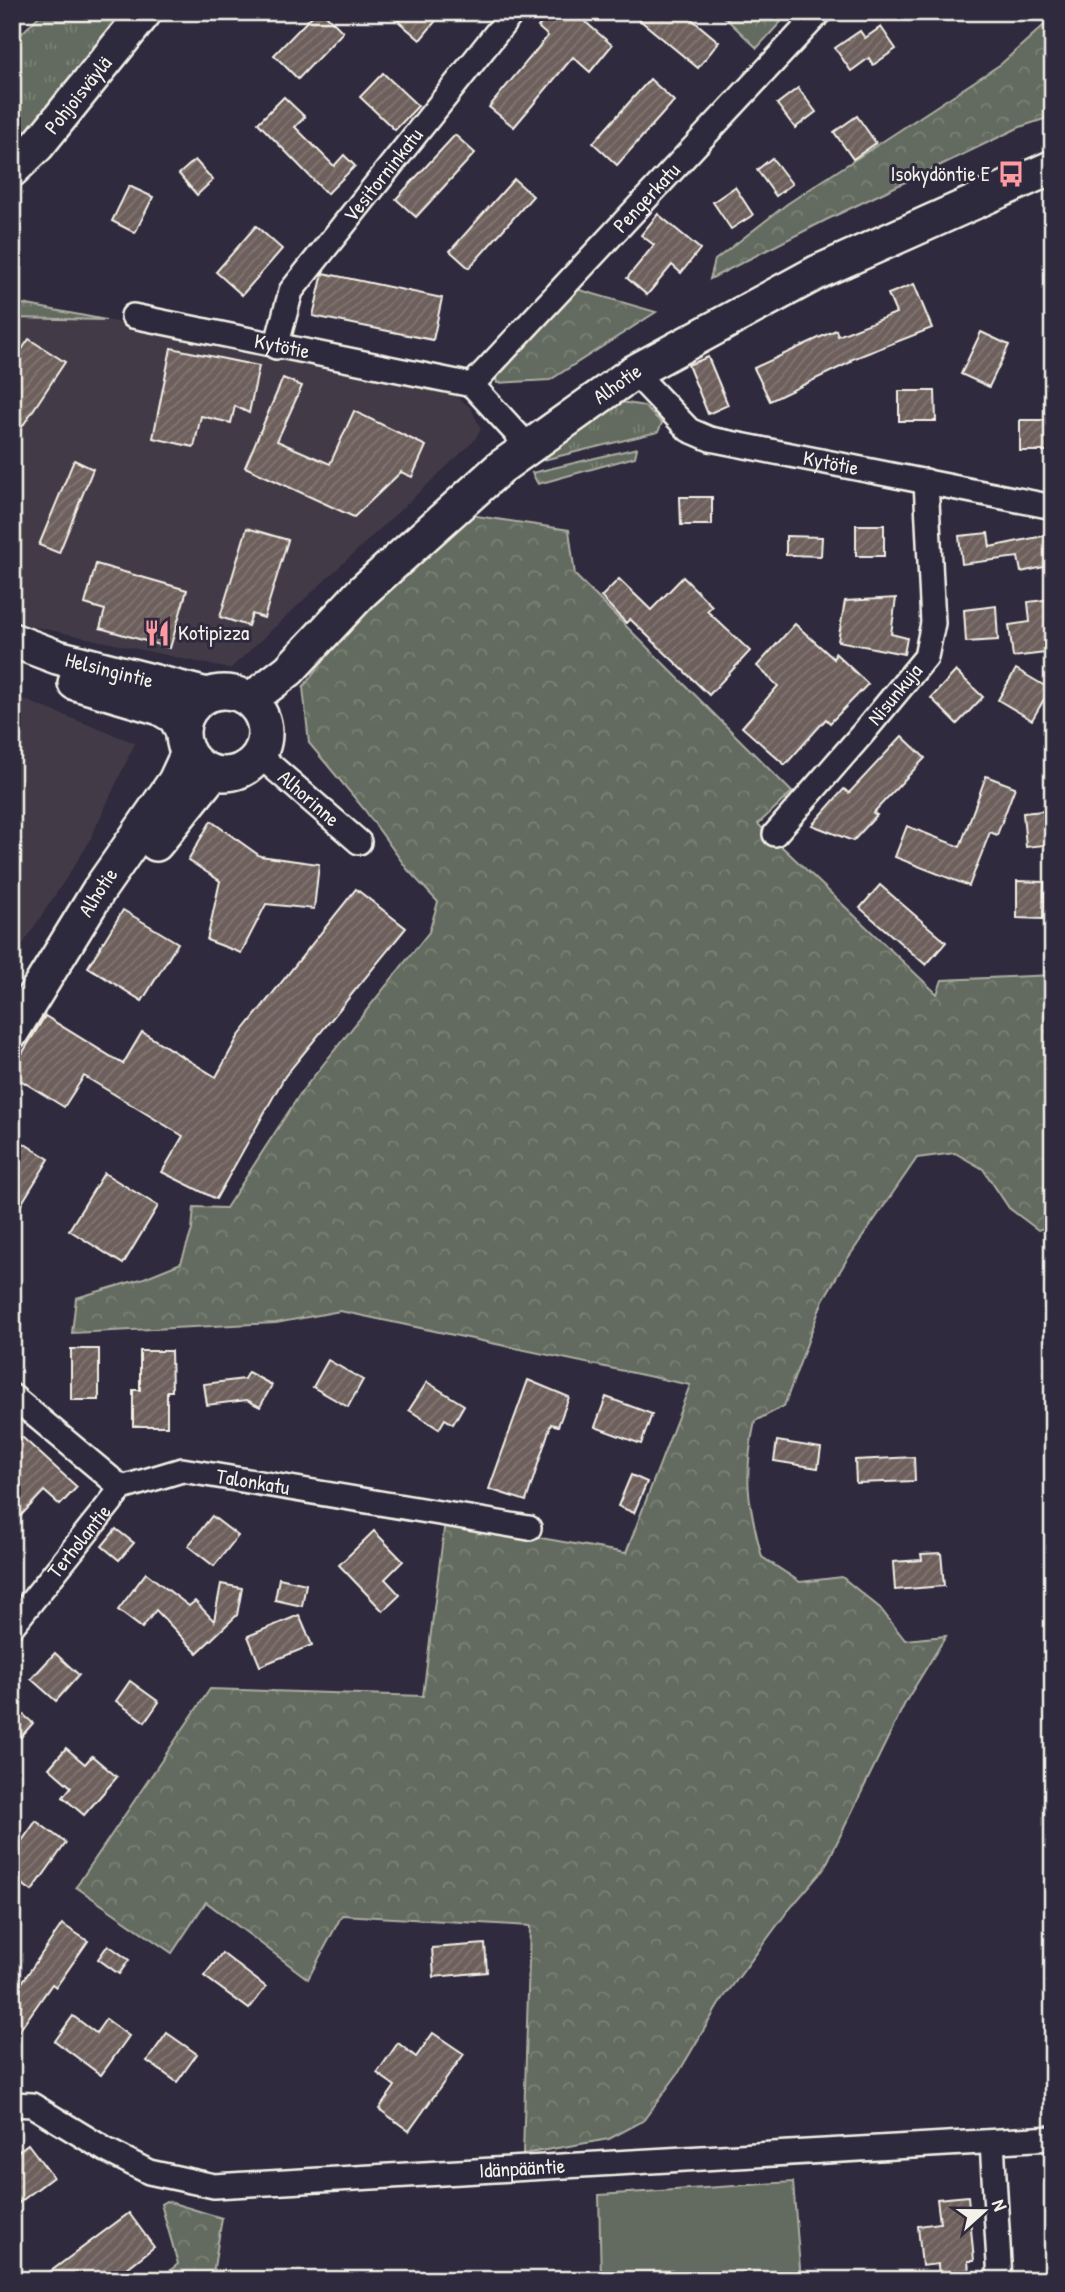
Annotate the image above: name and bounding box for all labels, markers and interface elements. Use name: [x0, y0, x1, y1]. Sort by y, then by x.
street label: Pohjoisväylä: [37, 50, 118, 140]
street label: Vesitorninkatu: [336, 121, 430, 228]
street label: Pengerkatu: [606, 156, 687, 239]
place label: Isokydöntie E: [890, 159, 990, 188]
bus stop icon: Isokydöntie E: [996, 159, 1026, 189]
street label: Kytötie: [252, 326, 312, 366]
street label: Alhotie: [587, 356, 646, 411]
street label: Kytötie: [801, 443, 861, 482]
restaurant icon: Kotipizza: [142, 618, 172, 648]
place label: Kotipizza: [178, 618, 249, 647]
street label: Helsingintie: [62, 645, 157, 695]
street label: Nisunkuja: [860, 657, 929, 731]
street label: Alhorinne: [272, 763, 346, 833]
street label: Alhotie: [71, 862, 124, 922]
street label: Talonkatu: [214, 1461, 293, 1502]
street label: Terholantie: [40, 1498, 117, 1584]
street label: Idänpääntie: [478, 2151, 566, 2185]
north arrow: [950, 2176, 1020, 2246]
text: N: [986, 2196, 1014, 2214]

